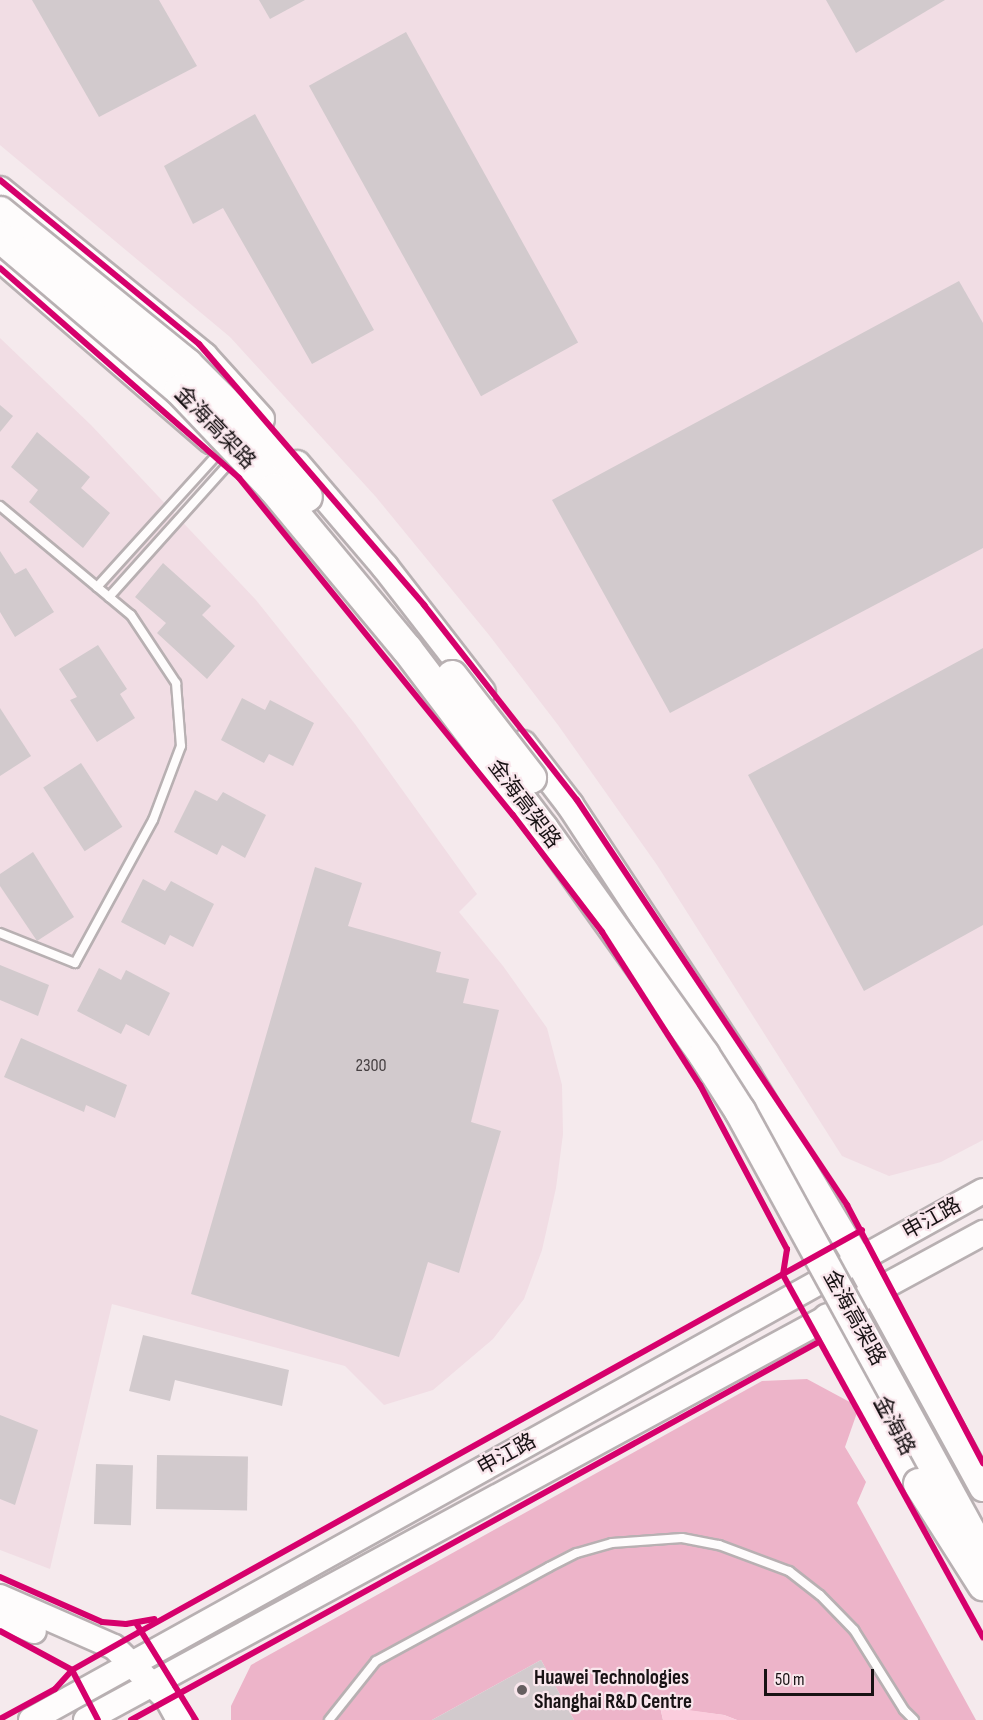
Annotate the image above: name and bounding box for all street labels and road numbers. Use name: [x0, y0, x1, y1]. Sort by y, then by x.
street label: 金海高架路: [169, 381, 261, 475]
street label: 金海高架路: [482, 754, 566, 854]
street label: 申江路: [898, 1193, 966, 1245]
street label: 金海高架路: [818, 1266, 890, 1370]
street label: 金海路: [868, 1392, 920, 1460]
street label: 申江路: [473, 1429, 541, 1481]

